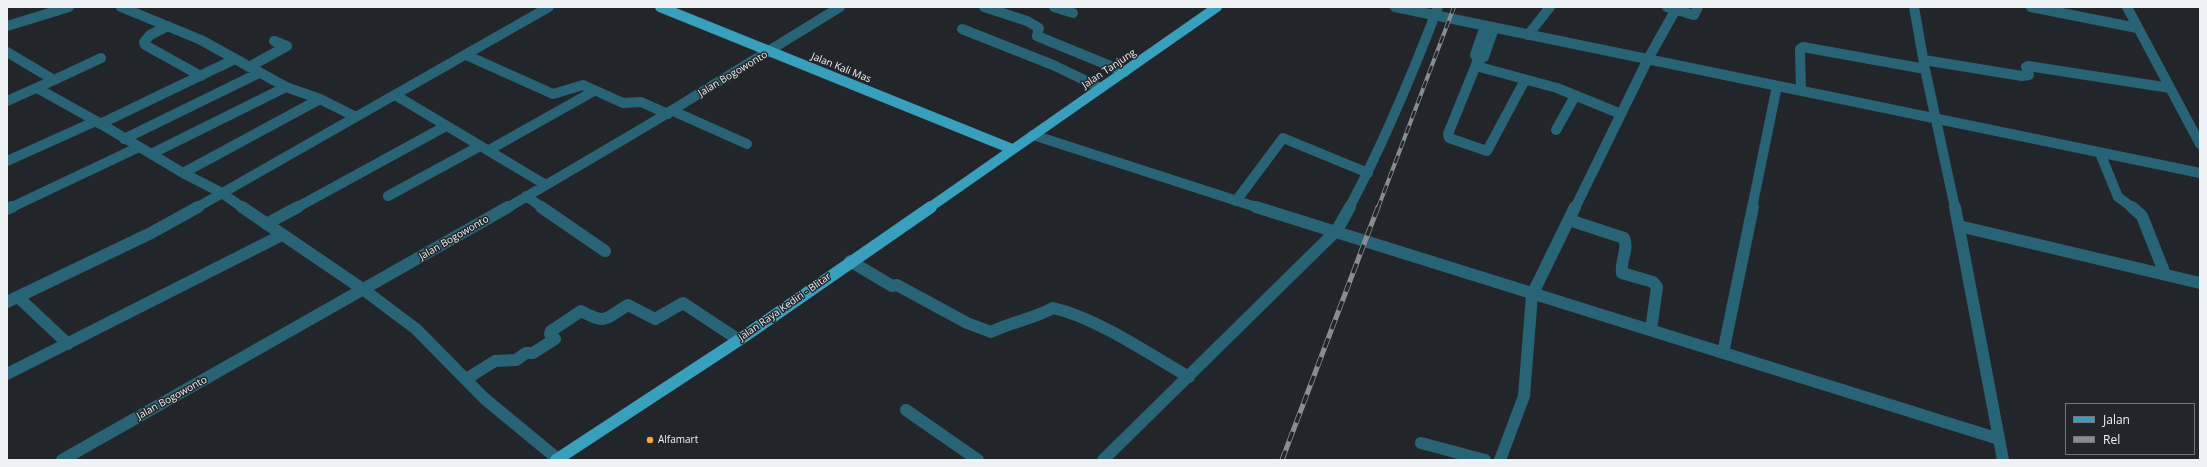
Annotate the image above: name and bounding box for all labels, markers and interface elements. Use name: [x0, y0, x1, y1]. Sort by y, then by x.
street label: Jalan Tanjung: [1080, 47, 1138, 91]
street label: Jalan Bogowonto: [696, 49, 770, 99]
street label: Jalan Kali Mas: [809, 51, 873, 85]
street label: Jalan Bogowonto: [417, 213, 491, 263]
street label: Jalan Raya Kediri - Blitar: [736, 271, 834, 343]
street label: Jalan Bogowonto: [135, 374, 209, 422]
legend: [2065, 403, 2195, 455]
text: Jalan: [2103, 411, 2130, 428]
text: Rel: [2103, 431, 2120, 448]
place label: Alfamart: [658, 434, 698, 446]
marker: Alfamart: [645, 435, 655, 445]

